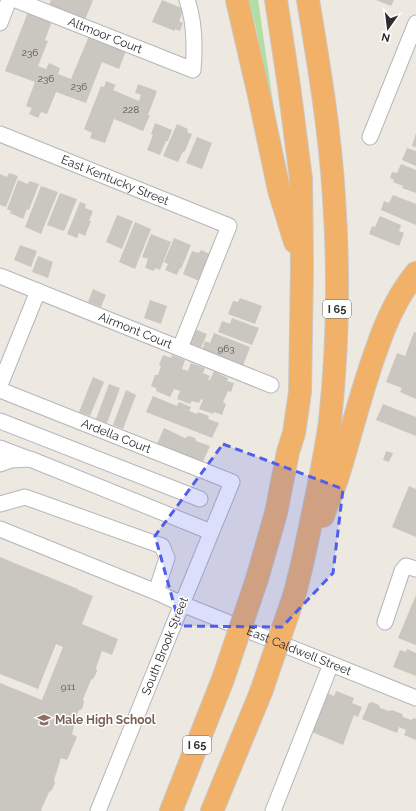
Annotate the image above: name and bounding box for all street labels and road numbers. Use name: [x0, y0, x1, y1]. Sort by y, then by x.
street label: Altmoor Court: [66, 14, 144, 56]
street label: East Kentucky Street: [59, 152, 171, 208]
road number: I 65: [323, 300, 351, 318]
street label: Airmont Court: [97, 309, 174, 352]
street label: Ardella Court: [79, 416, 153, 456]
street label: South Brook Street: [139, 595, 191, 697]
street label: East Caldwell Street: [245, 624, 353, 678]
road number: I 65: [183, 736, 211, 754]

